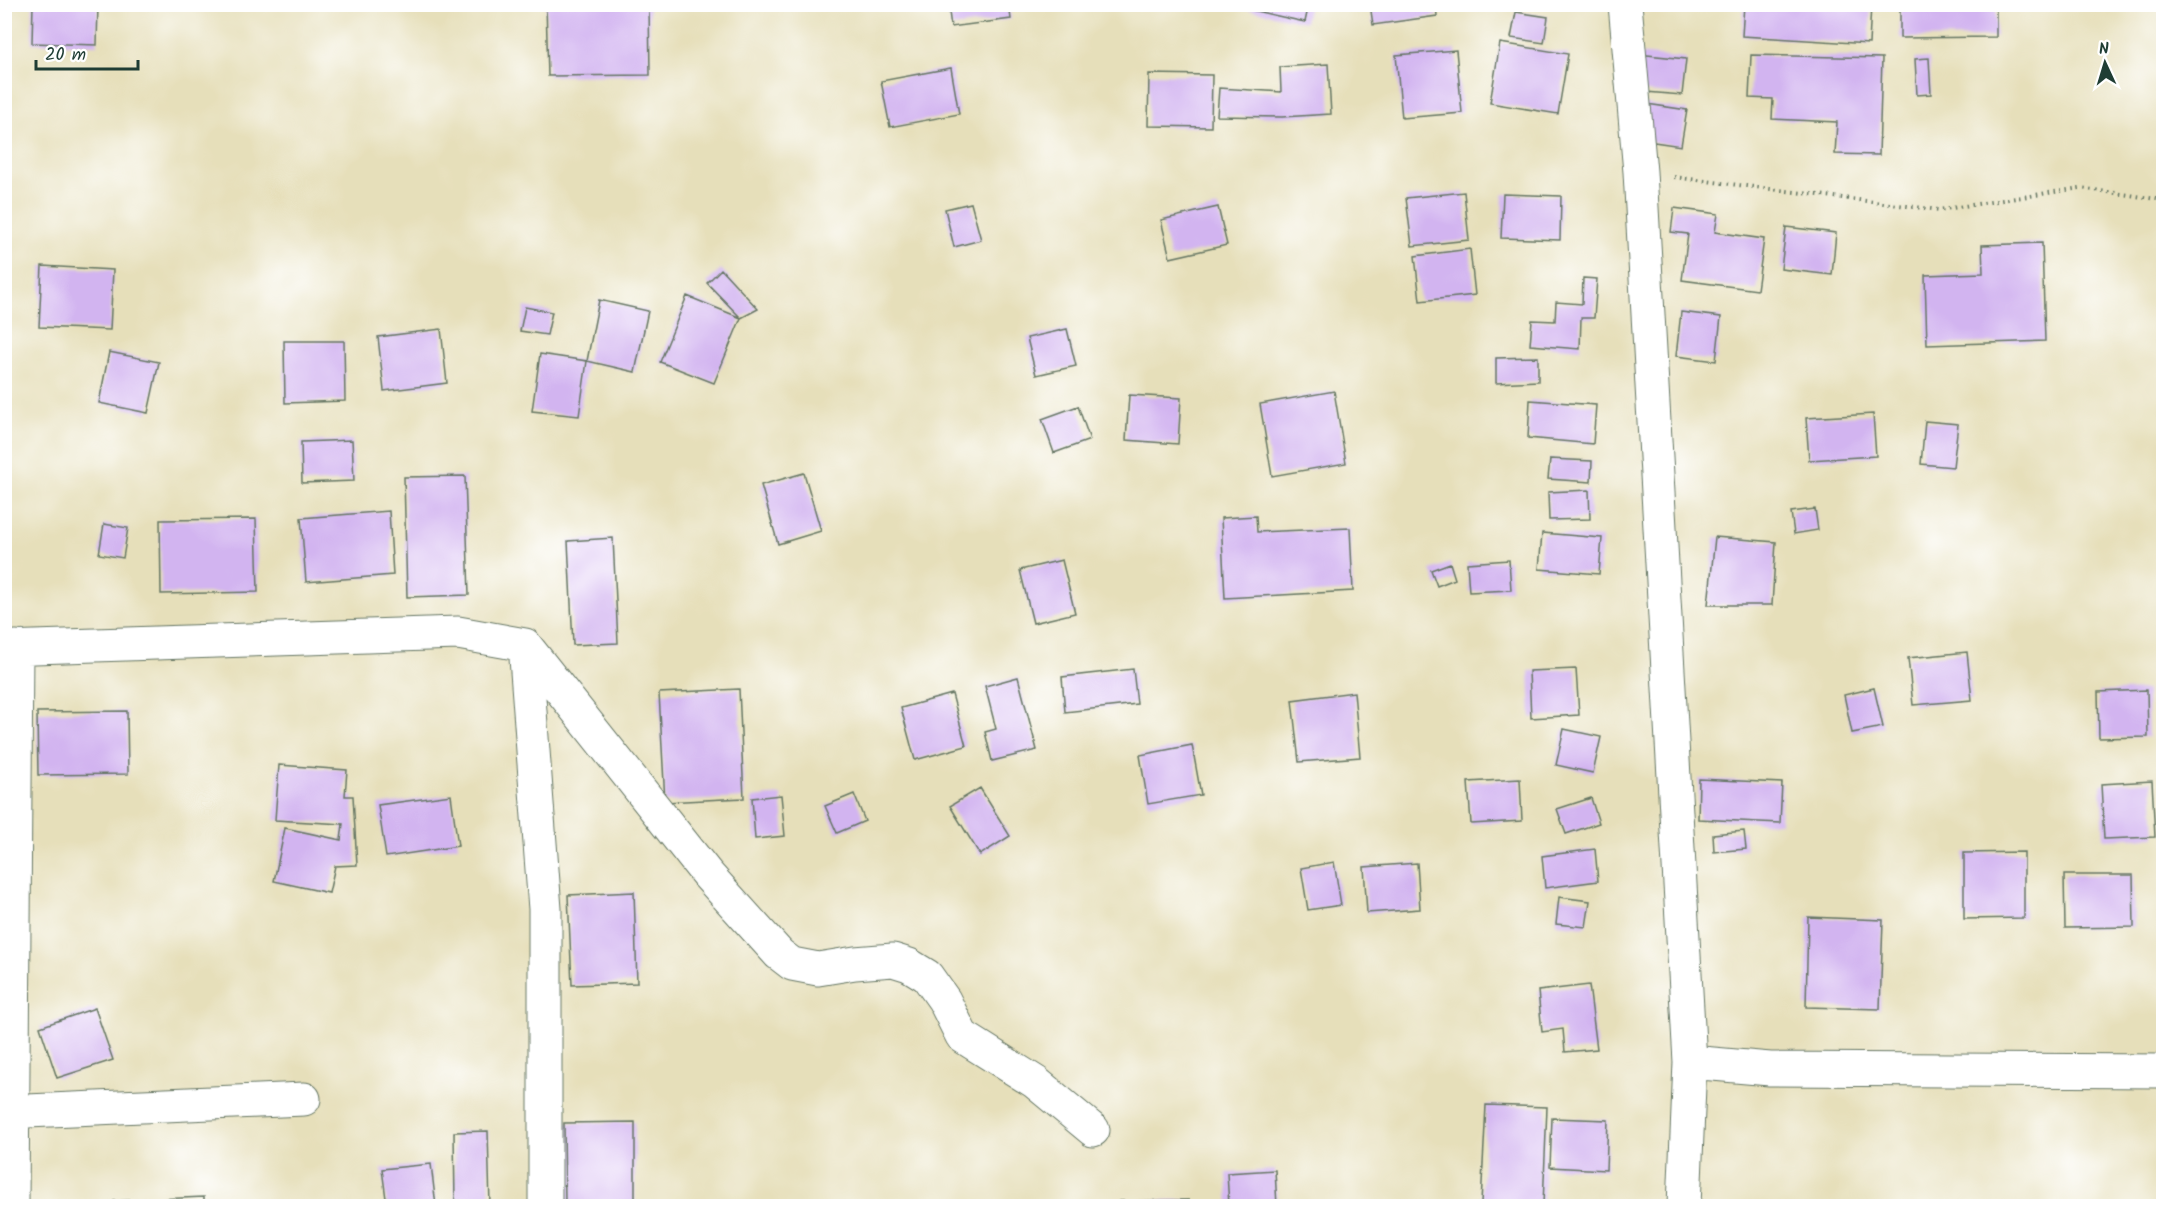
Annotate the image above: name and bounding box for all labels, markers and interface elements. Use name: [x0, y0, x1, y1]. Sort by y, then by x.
scale bar: [36, 33, 138, 71]
north arrow: [2075, 33, 2135, 93]
text: N: [2098, 37, 2110, 62]
text: 20 m: [45, 41, 86, 70]

